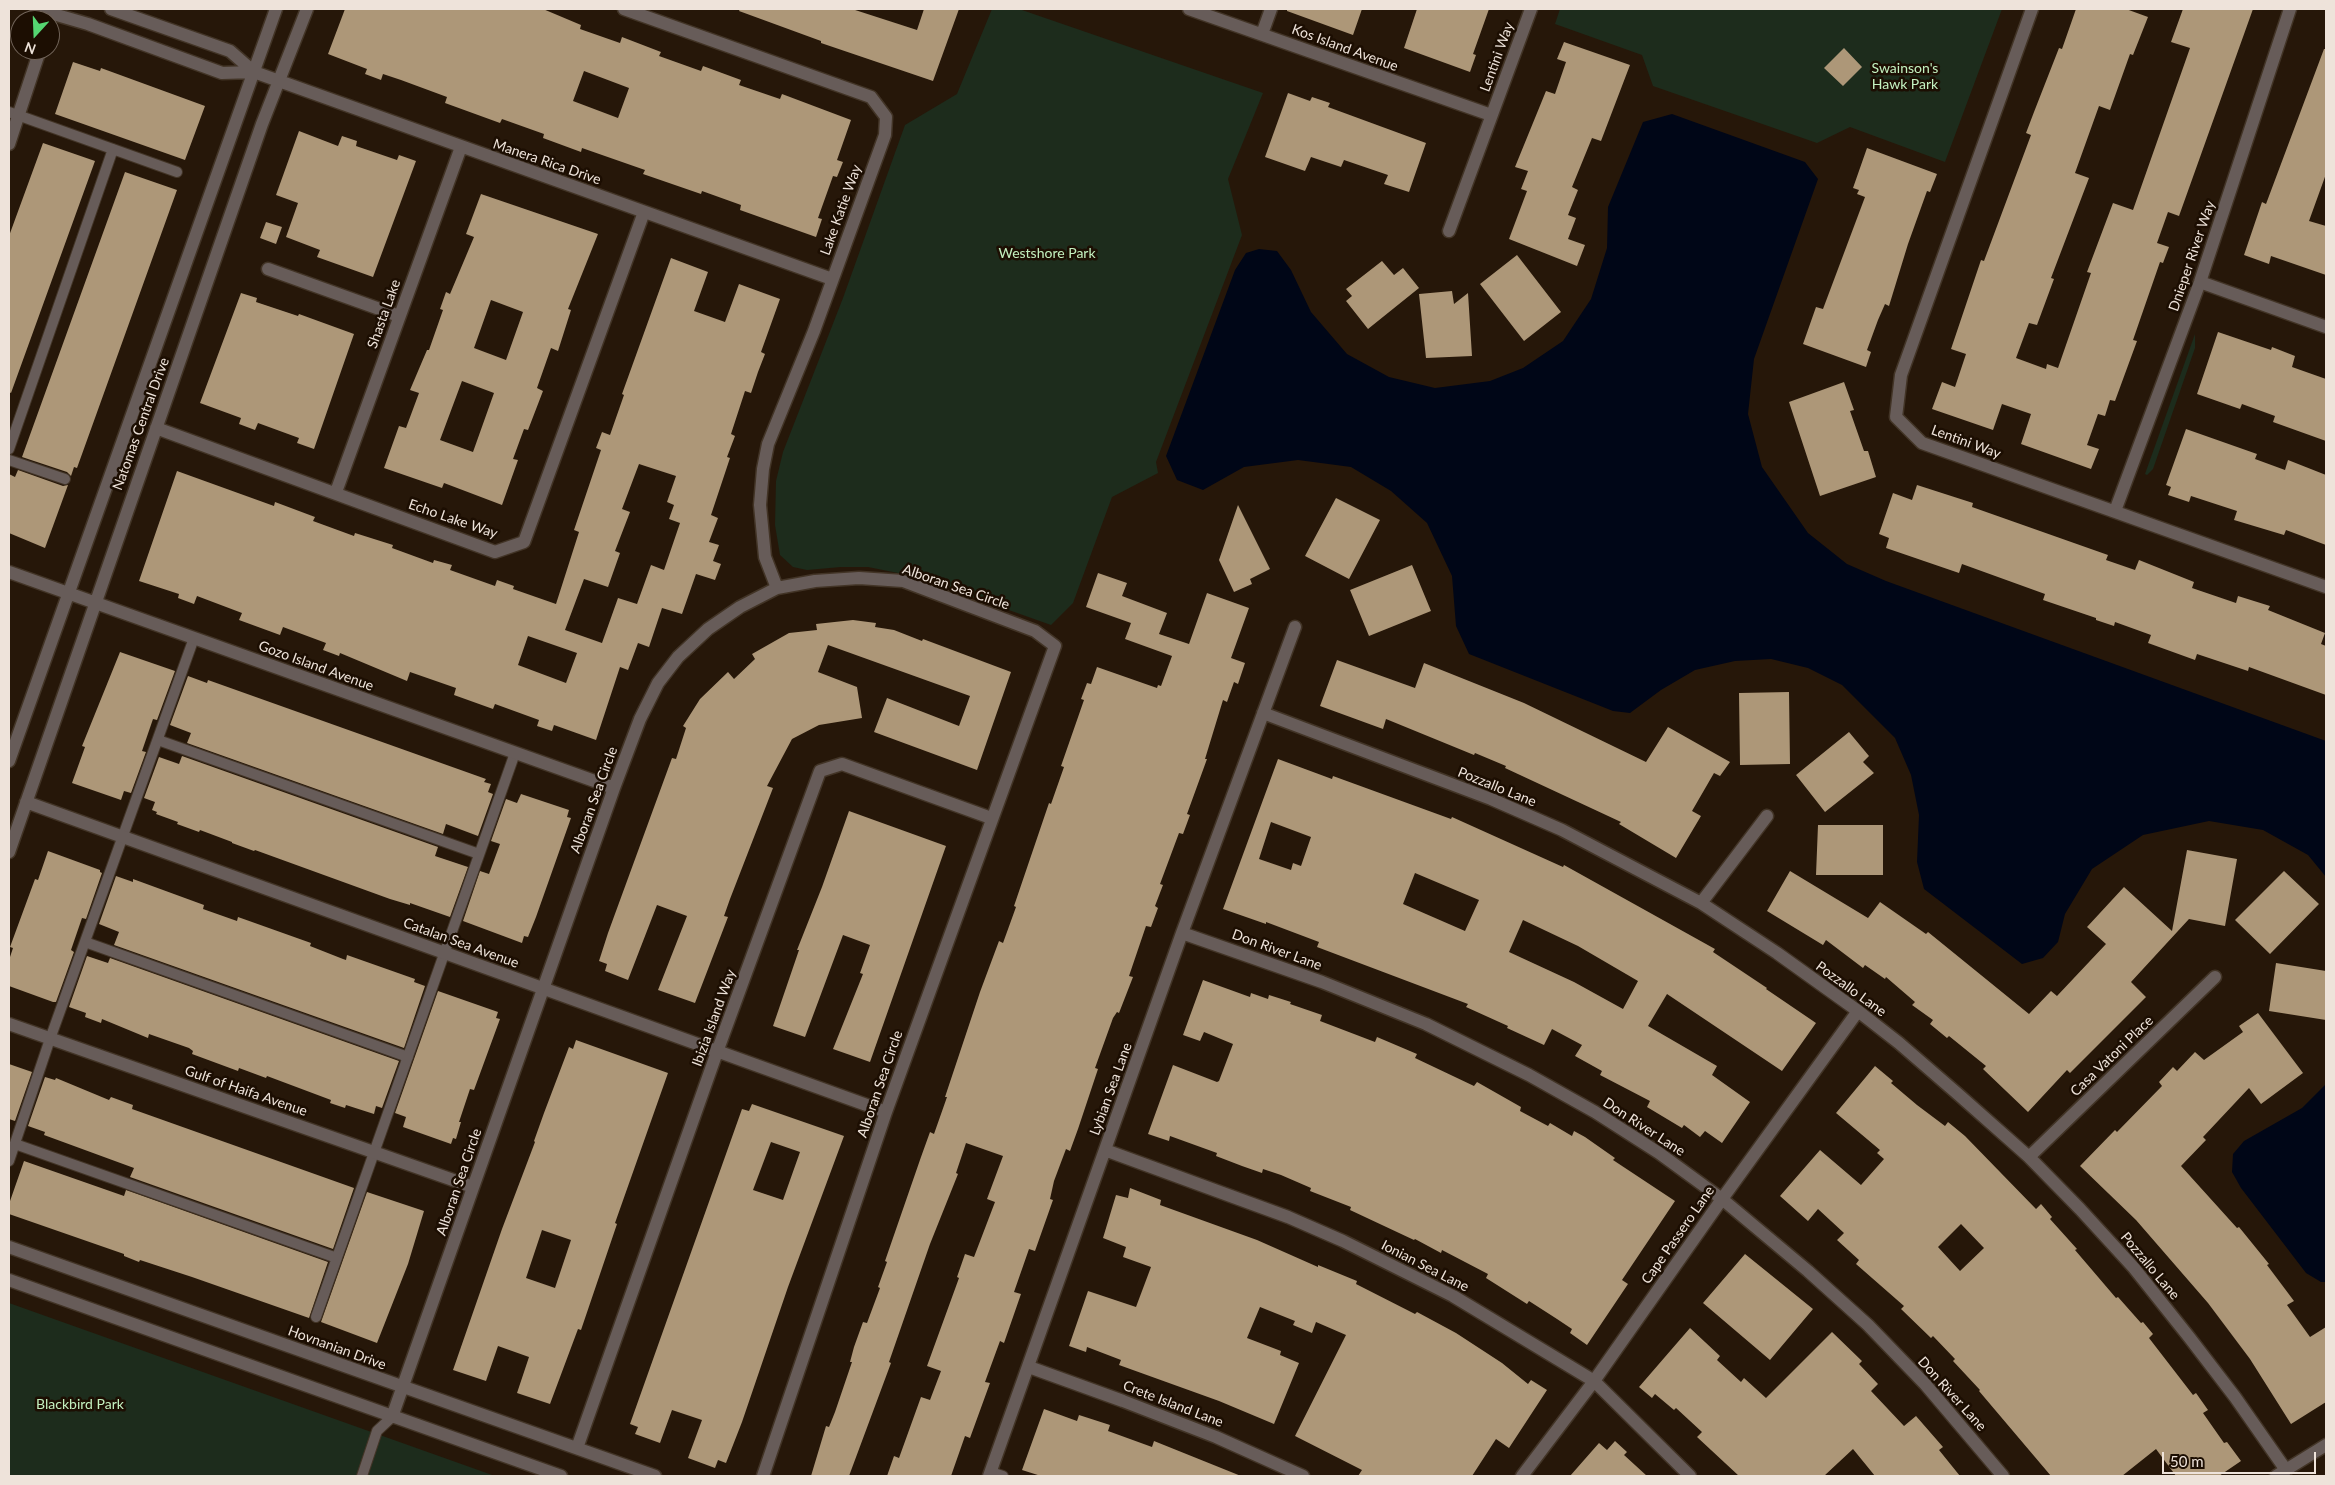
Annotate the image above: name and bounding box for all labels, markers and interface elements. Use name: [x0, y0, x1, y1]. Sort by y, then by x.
north arrow: [10, 10, 60, 60]
street label: Lentini Way: [1477, 20, 1517, 94]
street label: Kos Island Avenue: [1290, 21, 1400, 75]
text: N: [22, 39, 38, 58]
park label: Swainson's Hawk Park: [1872, 60, 1938, 92]
street label: Manera Rica Drive: [491, 136, 603, 188]
street label: Lake Katie Way: [817, 162, 865, 258]
street label: Dnieper River Way: [2165, 199, 2219, 313]
park label: Westshore Park: [998, 245, 1096, 261]
street label: Shasta Lake: [364, 277, 404, 351]
street label: Natomas Central Drive: [109, 355, 173, 493]
street label: Lentini Way: [1929, 422, 2003, 462]
street label: Echo Lake Way: [406, 496, 500, 542]
street label: Alboran Sea Circle: [900, 561, 1012, 613]
street label: Gozo Island Avenue: [256, 637, 376, 695]
street label: Alboran Sea Circle: [567, 744, 621, 856]
street label: Pozzallo Lane: [1455, 764, 1539, 810]
street label: Catalan Sea Avenue: [401, 914, 521, 972]
street label: Don River Lane: [1230, 926, 1324, 974]
street label: Pozzallo Lane: [1813, 958, 1889, 1020]
street label: Ibizia Island Way: [689, 967, 739, 1069]
street label: Casa Vatoni Place: [2067, 1012, 2157, 1100]
street label: Alboran Sea Circle: [854, 1028, 906, 1140]
street label: Lybian Sea Lane: [1086, 1040, 1136, 1138]
street label: Gulf of Haifa Avenue: [182, 1062, 310, 1120]
street label: Don River Lane: [1600, 1094, 1688, 1160]
street label: Alboran Sea Circle: [433, 1126, 485, 1238]
street label: Cape Passero Lane: [1638, 1183, 1718, 1287]
street label: Pozzallo Lane: [2117, 1229, 2183, 1303]
street label: Ionian Sea Lane: [1378, 1237, 1472, 1295]
street label: Hovnanian Drive: [286, 1322, 388, 1374]
street label: Don River Lane: [1914, 1353, 1990, 1435]
street label: Crete Island Lane: [1120, 1377, 1226, 1431]
park label: Blackbird Park: [36, 1396, 124, 1412]
scale bar: [2165, 1442, 2319, 1474]
text: 50 m: [2170, 1452, 2204, 1470]

